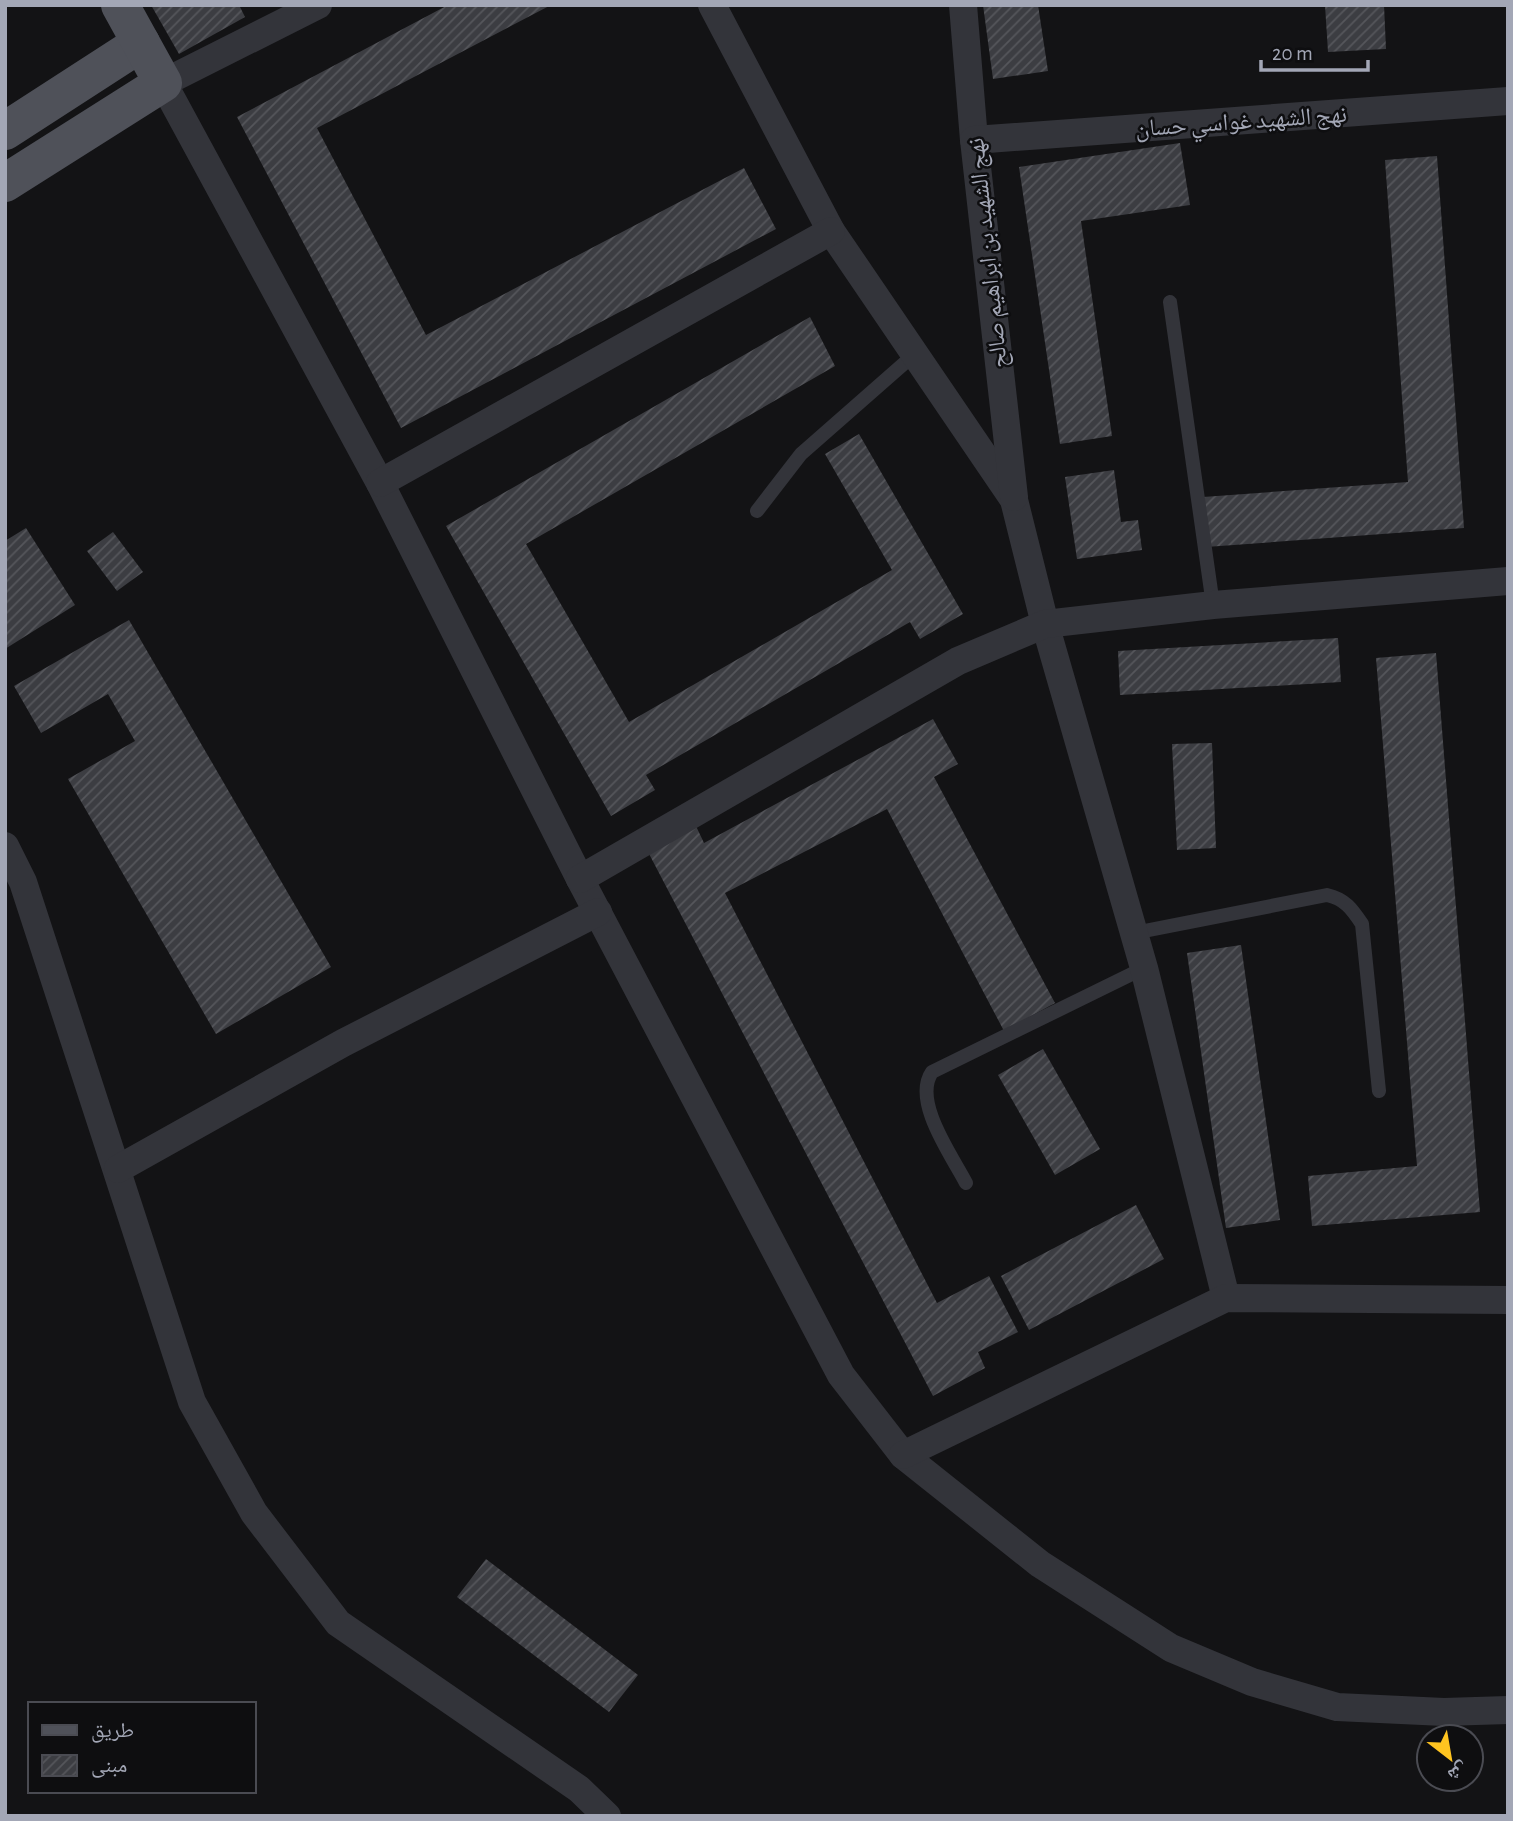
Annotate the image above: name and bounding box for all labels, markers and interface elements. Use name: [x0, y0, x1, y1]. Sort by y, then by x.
scale bar: [1261, 28, 1368, 72]
text: 20 m: [1272, 43, 1313, 64]
street label: نهج الشهيد غواسي حسان: [1134, 103, 1348, 147]
street label: نهج الشهيد بن ابراهيم صالح: [964, 136, 1015, 369]
legend: [28, 1702, 256, 1793]
text: طريق: [91, 1720, 134, 1743]
north arrow: [1415, 1723, 1485, 1793]
text: مبنى: [91, 1755, 127, 1778]
text: ش: [1444, 1757, 1472, 1785]

